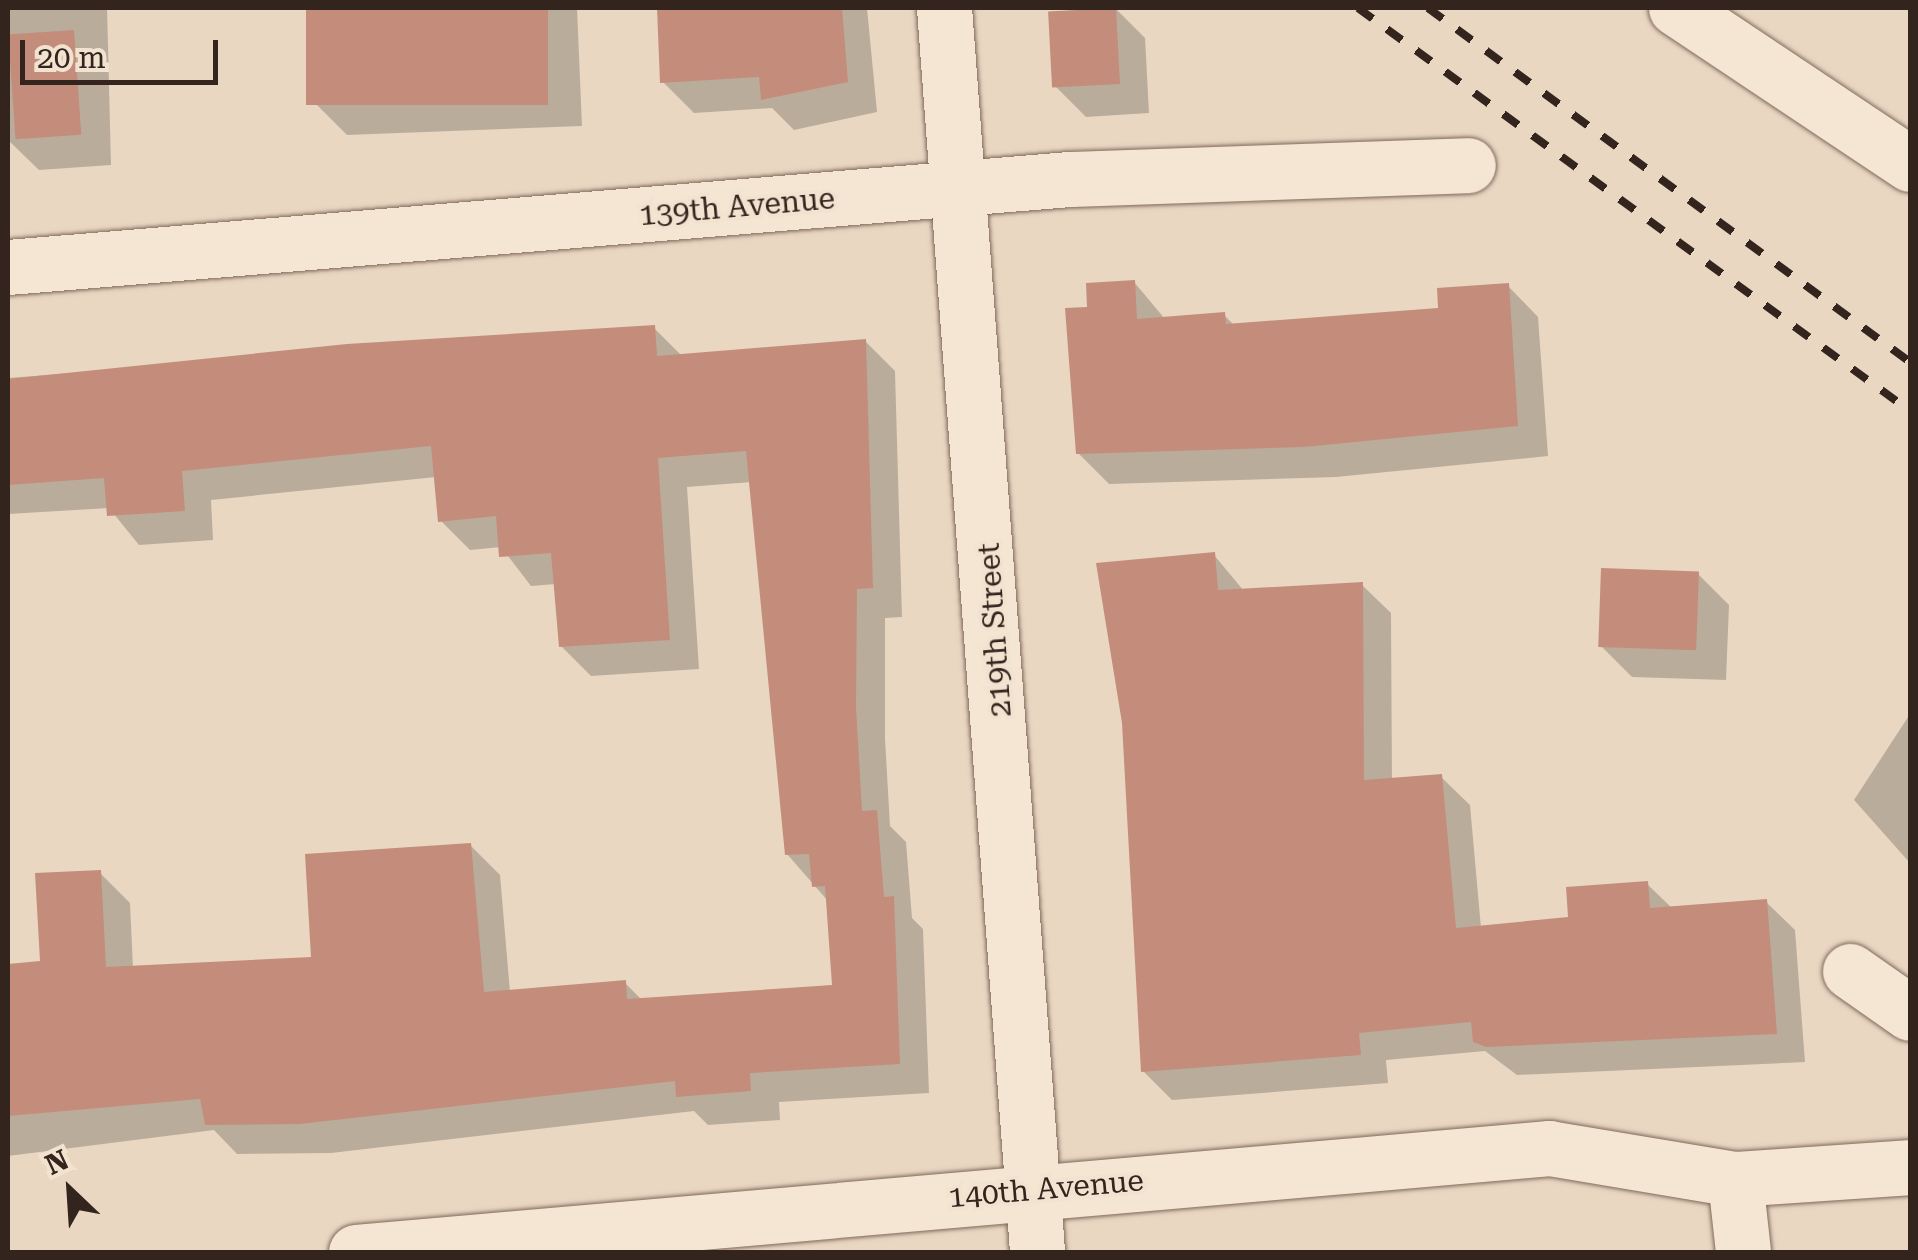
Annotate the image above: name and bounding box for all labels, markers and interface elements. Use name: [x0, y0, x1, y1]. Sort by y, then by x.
scale bar: [25, 20, 222, 82]
text: 20 m: [37, 40, 106, 75]
street label: 139th Avenue: [638, 181, 836, 233]
street label: 219th Street: [971, 542, 1019, 718]
north arrow: [20, 1140, 120, 1240]
text: N: [40, 1143, 74, 1182]
street label: 140th Avenue: [947, 1163, 1145, 1215]

